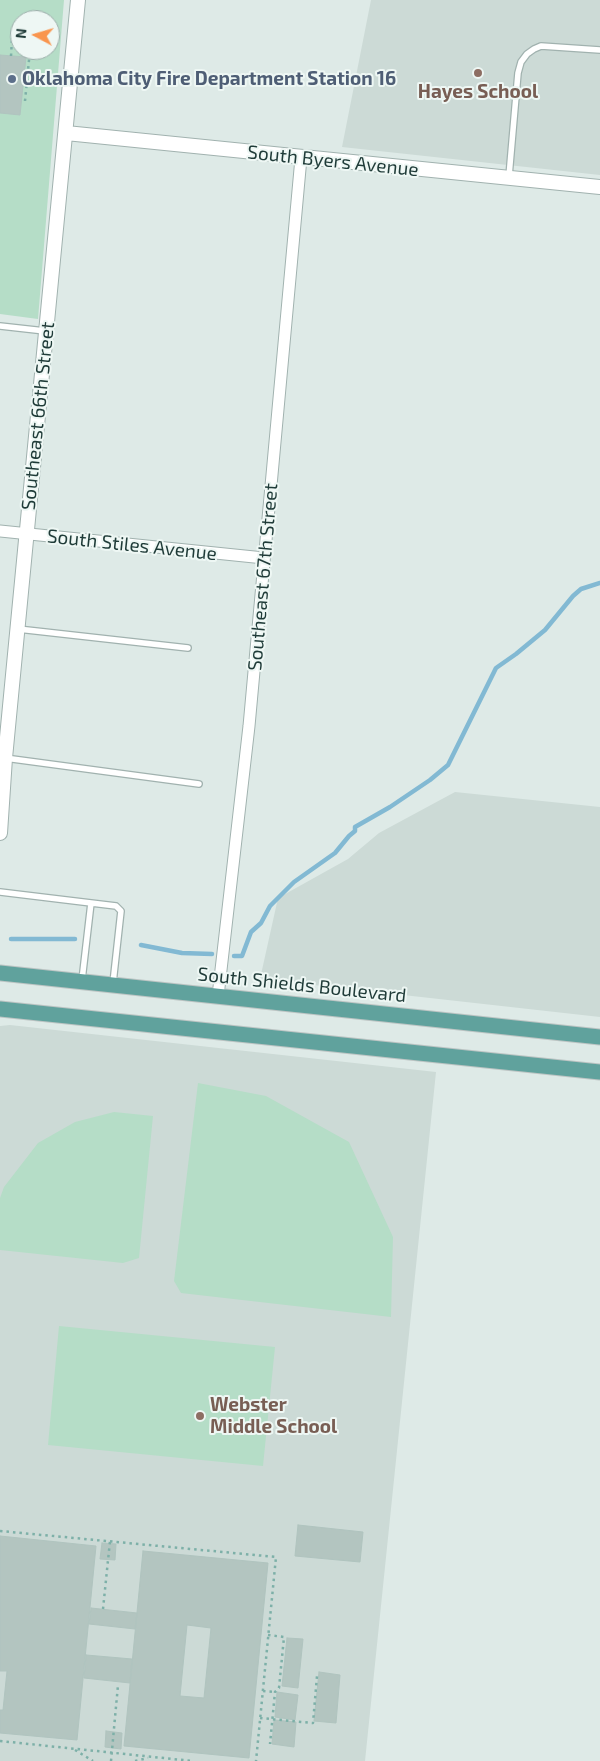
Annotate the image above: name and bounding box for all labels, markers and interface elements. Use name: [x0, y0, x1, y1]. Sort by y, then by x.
north arrow: [10, 10, 60, 60]
text: N: [12, 28, 30, 39]
marker: Hayes School: [472, 67, 484, 79]
place label: Oklahoma City Fire Department Station 16: [22, 68, 396, 90]
marker: Oklahoma City Fire Department Station 16: [6, 73, 18, 85]
place label: Hayes School: [418, 81, 538, 103]
street label: South Byers Avenue: [246, 141, 420, 181]
street label: Southeast 66th Street: [17, 321, 59, 511]
street label: Southeast 67th Street: [243, 482, 283, 672]
street label: South Stiles Avenue: [46, 525, 218, 565]
street label: South Shields Boulevard: [197, 963, 407, 1007]
place label: Webster Middle School: [210, 1394, 337, 1438]
marker: Webster Middle School: [194, 1410, 206, 1422]

